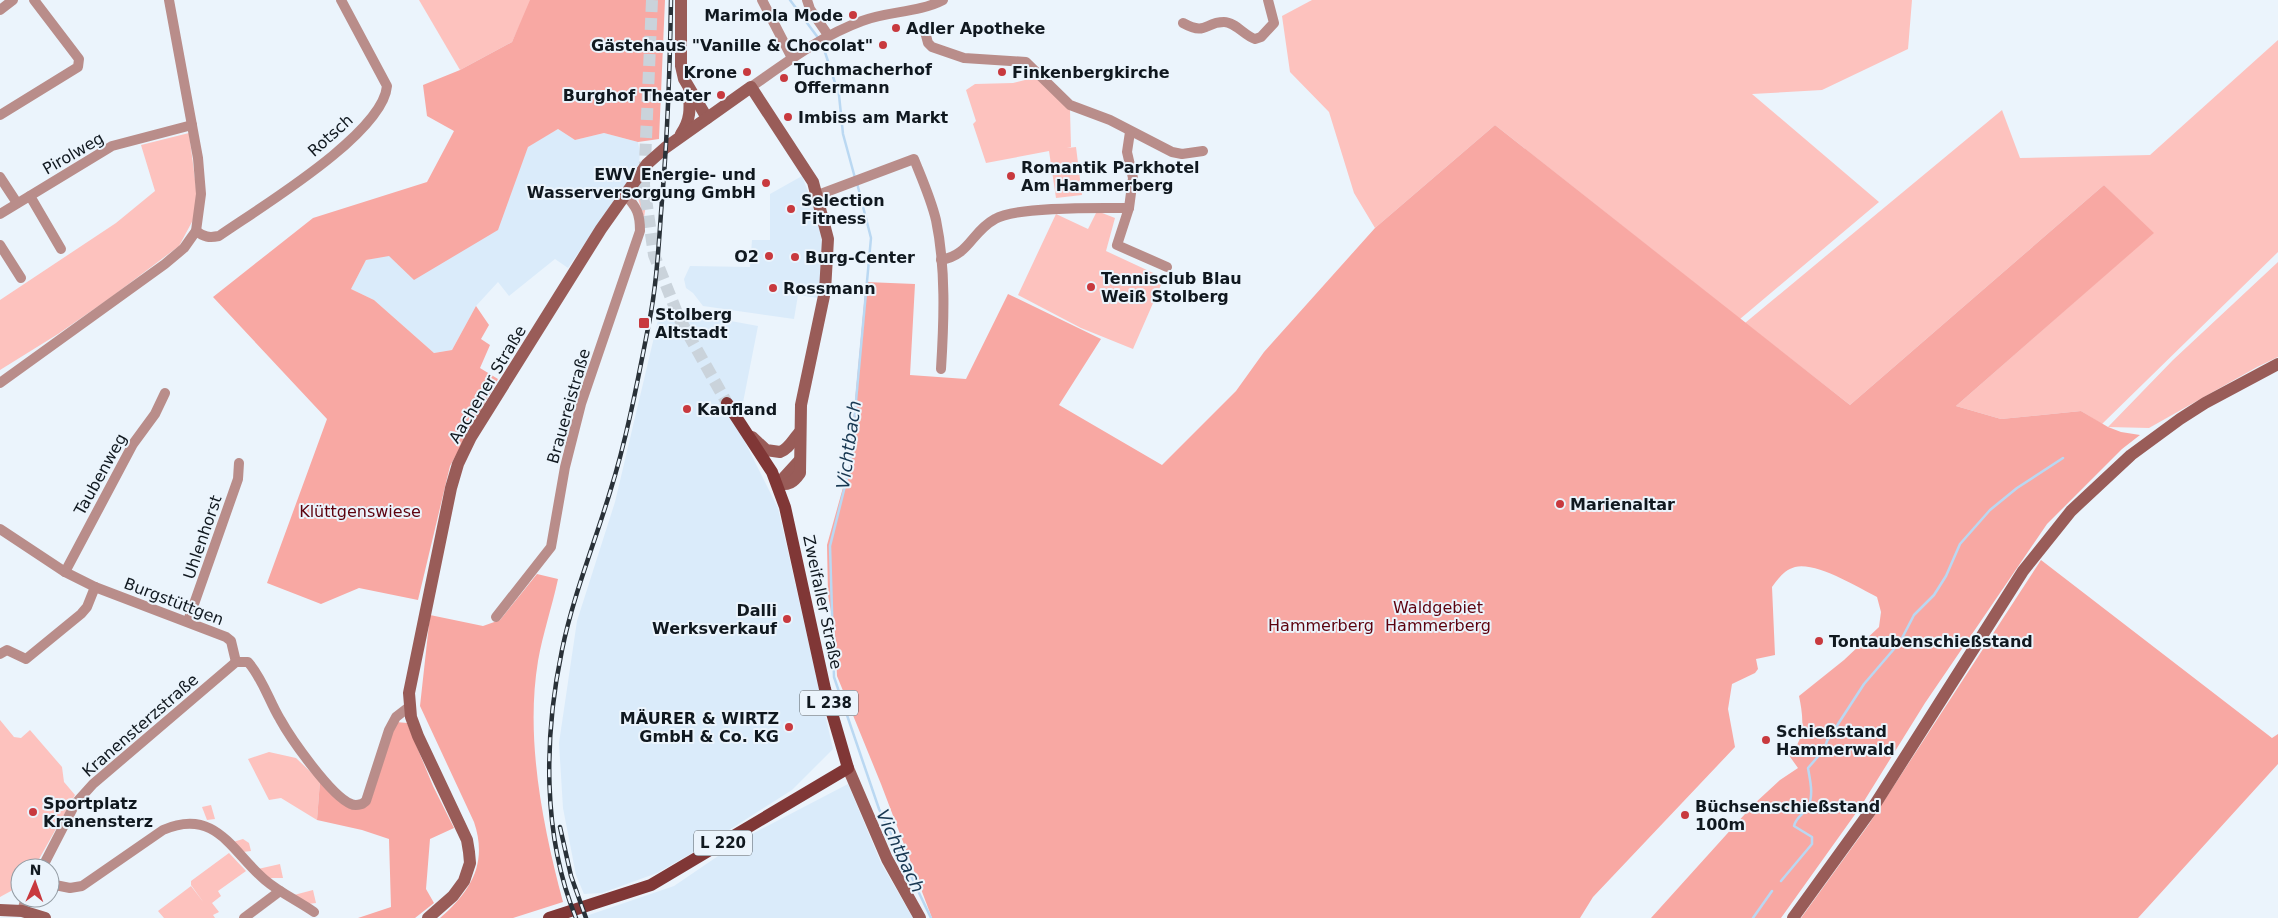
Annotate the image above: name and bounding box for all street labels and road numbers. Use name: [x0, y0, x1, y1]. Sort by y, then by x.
street label: Rotsch: [304, 110, 357, 160]
street label: Pirolweg: [39, 128, 107, 178]
street label: Aachener Straße: [445, 322, 530, 447]
street label: Brauereistraße: [543, 346, 594, 466]
street label: Taubenweg: [70, 430, 131, 519]
street label: Uhlenhorst: [179, 493, 226, 582]
street label: Zweifaller Straße: [799, 533, 846, 671]
street label: Burgstüttgen: [121, 574, 226, 629]
street label: Kranensterzstraße: [78, 670, 202, 781]
road number: L 238: [800, 690, 858, 716]
road number: L 220: [694, 830, 752, 856]

